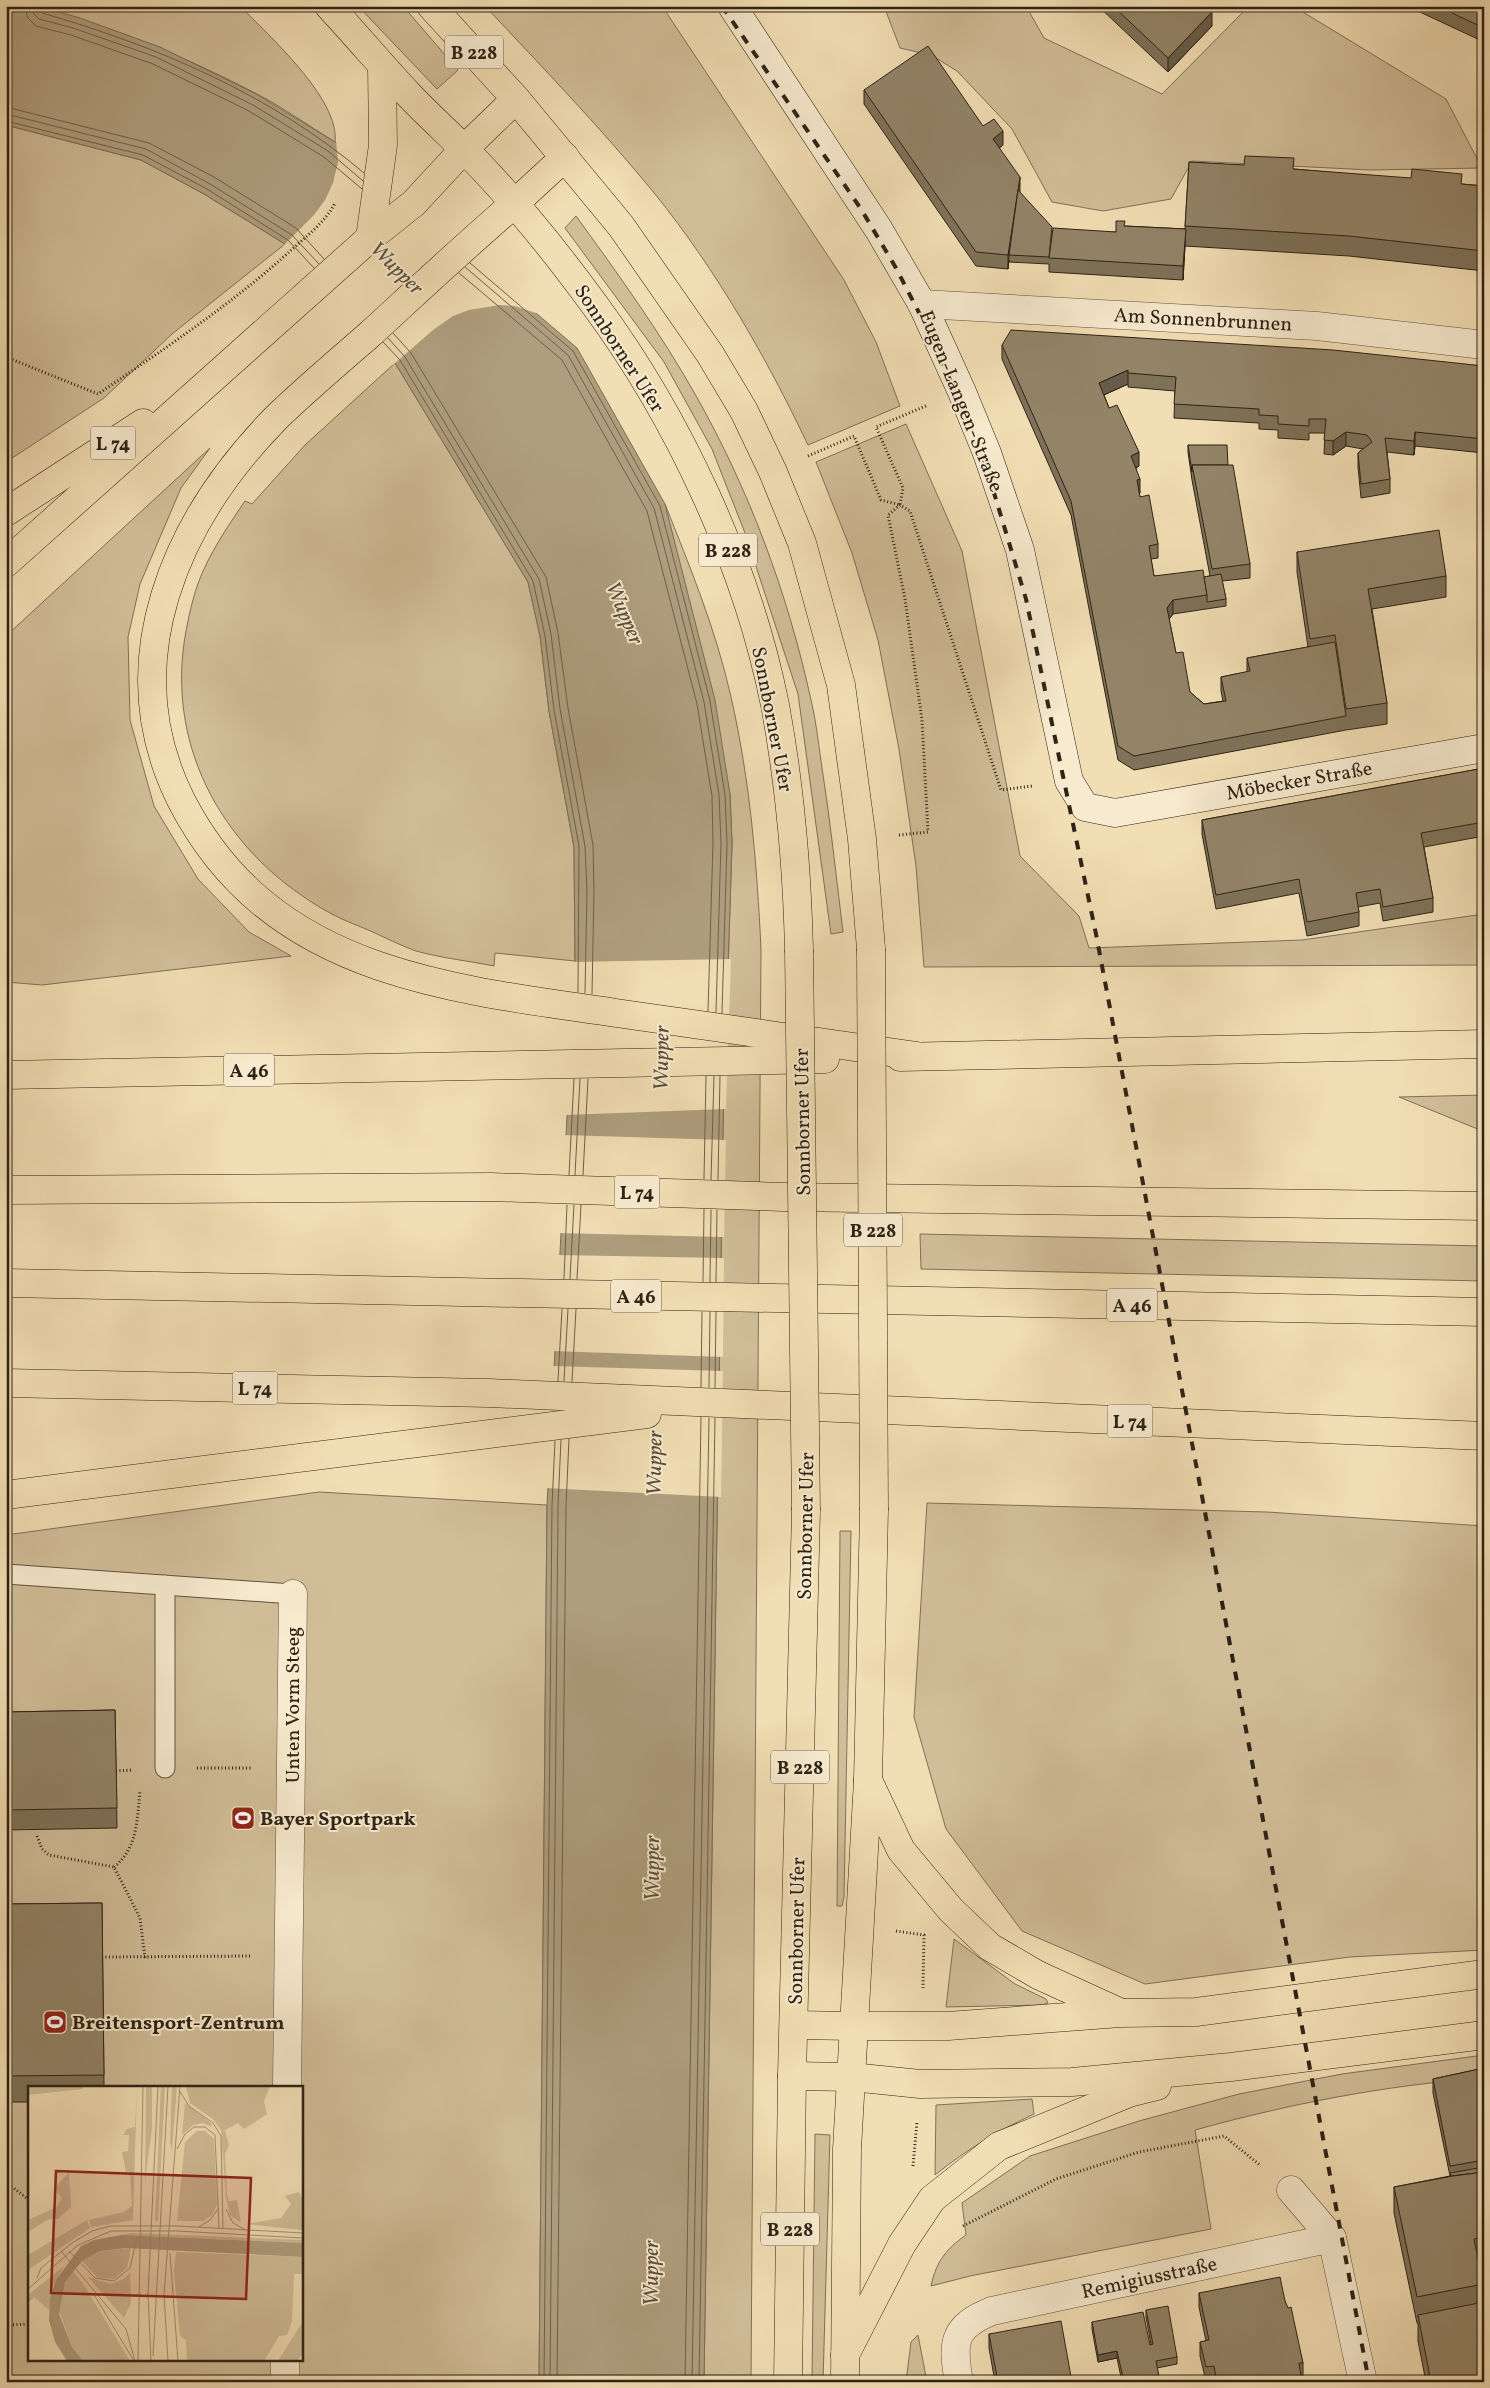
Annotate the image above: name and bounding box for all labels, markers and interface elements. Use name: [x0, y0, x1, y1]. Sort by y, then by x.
road number: B 228: [445, 36, 503, 68]
water label: Wupper: [363, 236, 429, 303]
street label: Sonnborner Ufer: [566, 280, 670, 419]
street label: Am Sonnenbrunnen: [1113, 302, 1293, 340]
street label: Eugen-Langen-Straße: [911, 307, 1009, 497]
road number: L 74: [90, 426, 136, 459]
road number: B 228: [699, 534, 757, 566]
water label: Wupper: [597, 578, 650, 650]
street label: Sonnborner Ufer: [743, 644, 799, 794]
street label: Möbecker Straße: [1224, 755, 1375, 809]
water label: Wupper: [647, 1025, 678, 1091]
street label: Sonnborner Ufer: [789, 1048, 819, 1196]
road number: A 46: [224, 1054, 274, 1086]
road number: L 74: [614, 1176, 660, 1208]
road number: B 228: [844, 1214, 902, 1246]
road number: A 46: [611, 1280, 661, 1312]
road number: A 46: [1107, 1288, 1157, 1322]
road number: L 74: [232, 1372, 278, 1405]
road number: L 74: [1108, 1404, 1152, 1438]
water label: Wupper: [640, 1430, 671, 1496]
street label: Sonnborner Ufer: [792, 1452, 822, 1600]
street label: Unten Vorm Steeg: [280, 1627, 308, 1783]
road number: B 228: [771, 1750, 829, 1784]
sports icon: Bayer Sportpark: [230, 1805, 256, 1831]
place label: Bayer Sportpark: [260, 1806, 416, 1834]
water label: Wupper: [639, 1835, 668, 1901]
street label: Sonnborner Ufer: [783, 1857, 813, 2005]
sports icon: Breitensport-Zentrum: [42, 2009, 68, 2035]
place label: Breitensport-Zentrum: [72, 2010, 285, 2038]
inset map: [28, 2086, 302, 2360]
road number: B 228: [761, 2212, 819, 2246]
water label: Wupper: [638, 2240, 667, 2306]
street label: Remigiusstraße: [1079, 2251, 1220, 2307]

